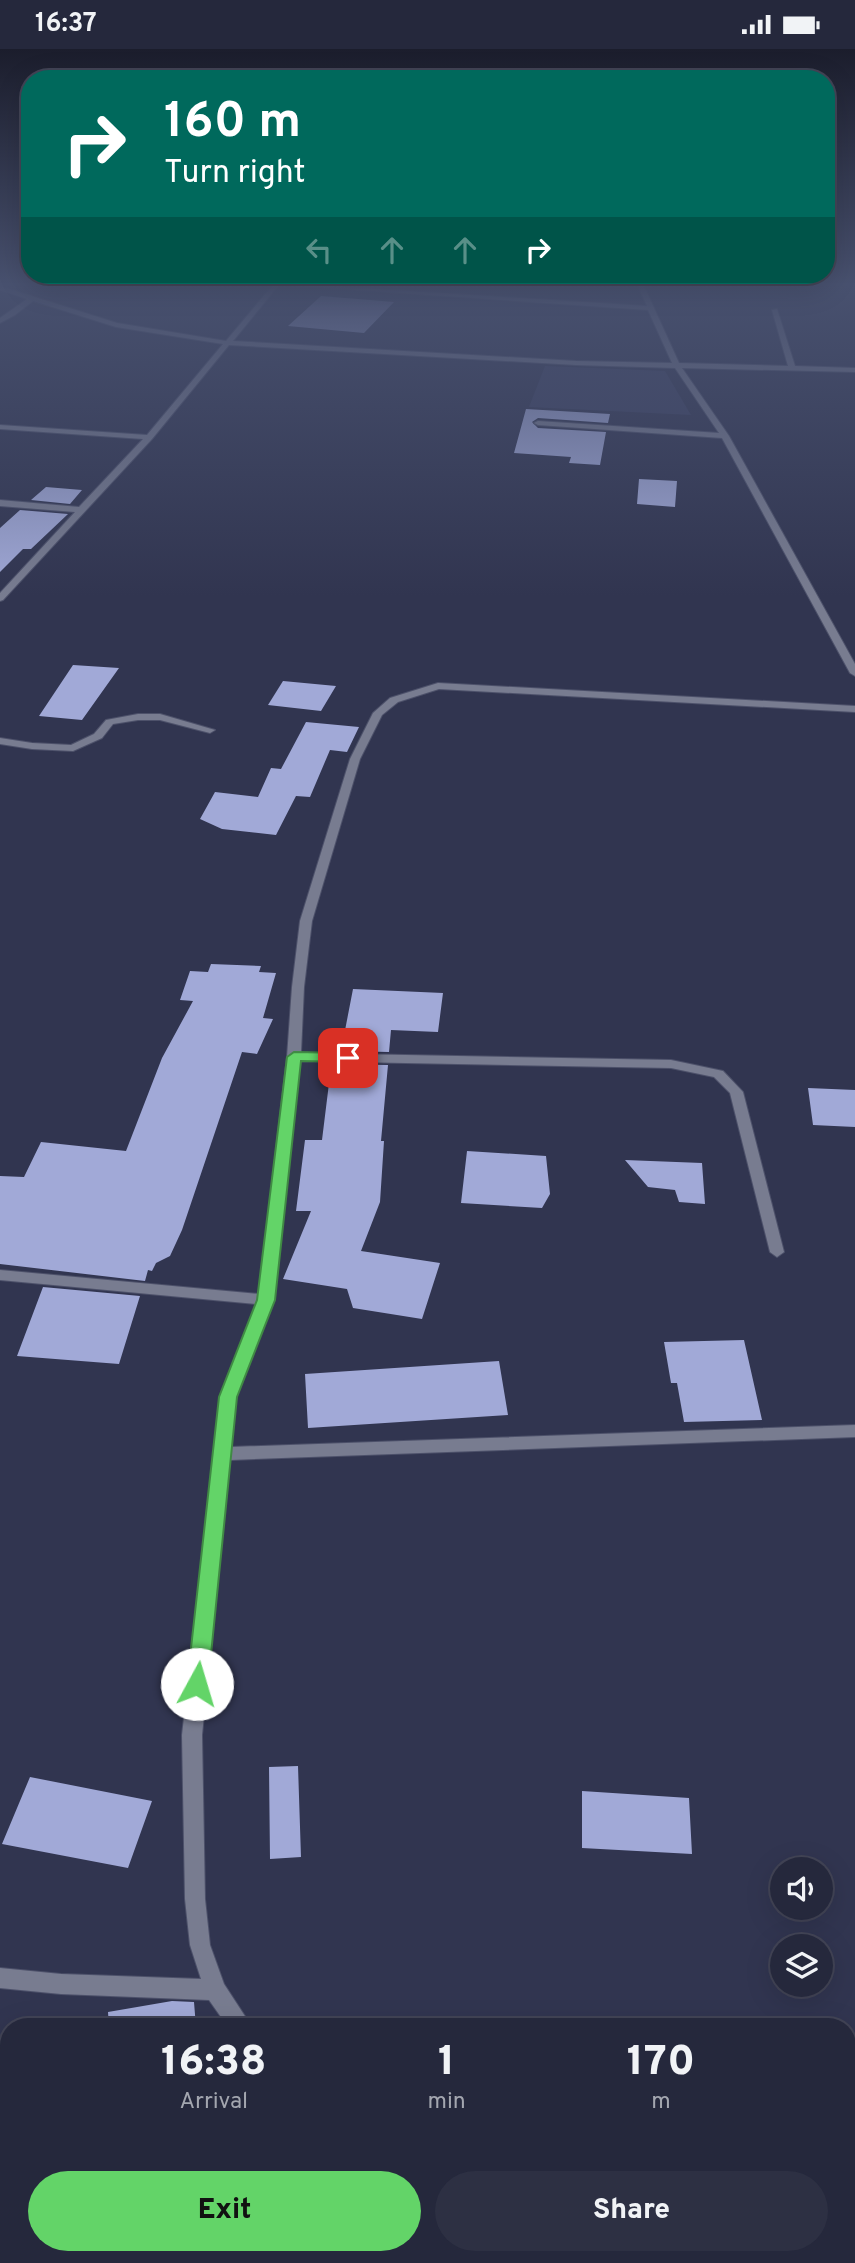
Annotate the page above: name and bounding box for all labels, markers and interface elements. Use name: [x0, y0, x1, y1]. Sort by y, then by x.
text: 16:37: [35, 8, 97, 41]
text: 160 m: [164, 93, 301, 155]
icon: right: [49, 98, 140, 189]
text: Turn right: [164, 154, 306, 194]
icon: left: [300, 231, 338, 269]
icon: ahead: [373, 231, 411, 269]
icon: ahead: [446, 231, 484, 269]
icon: right: [519, 231, 557, 269]
pin: [318, 1028, 378, 1088]
icon: arrive: [329, 1039, 367, 1077]
position arrow: [160, 1647, 234, 1721]
map controls: [770, 1857, 833, 1997]
button: sound: [770, 1857, 833, 1920]
button: layers: [770, 1934, 833, 1997]
text: 16:38: [161, 2037, 267, 2090]
text: 1: [438, 2037, 455, 2090]
text: 170: [627, 2037, 695, 2090]
text: Arrival: [179, 2088, 248, 2117]
text: min: [428, 2088, 466, 2117]
text: m: [651, 2088, 671, 2117]
button: Exit: [28, 2171, 421, 2251]
button: Share: [435, 2171, 828, 2251]

